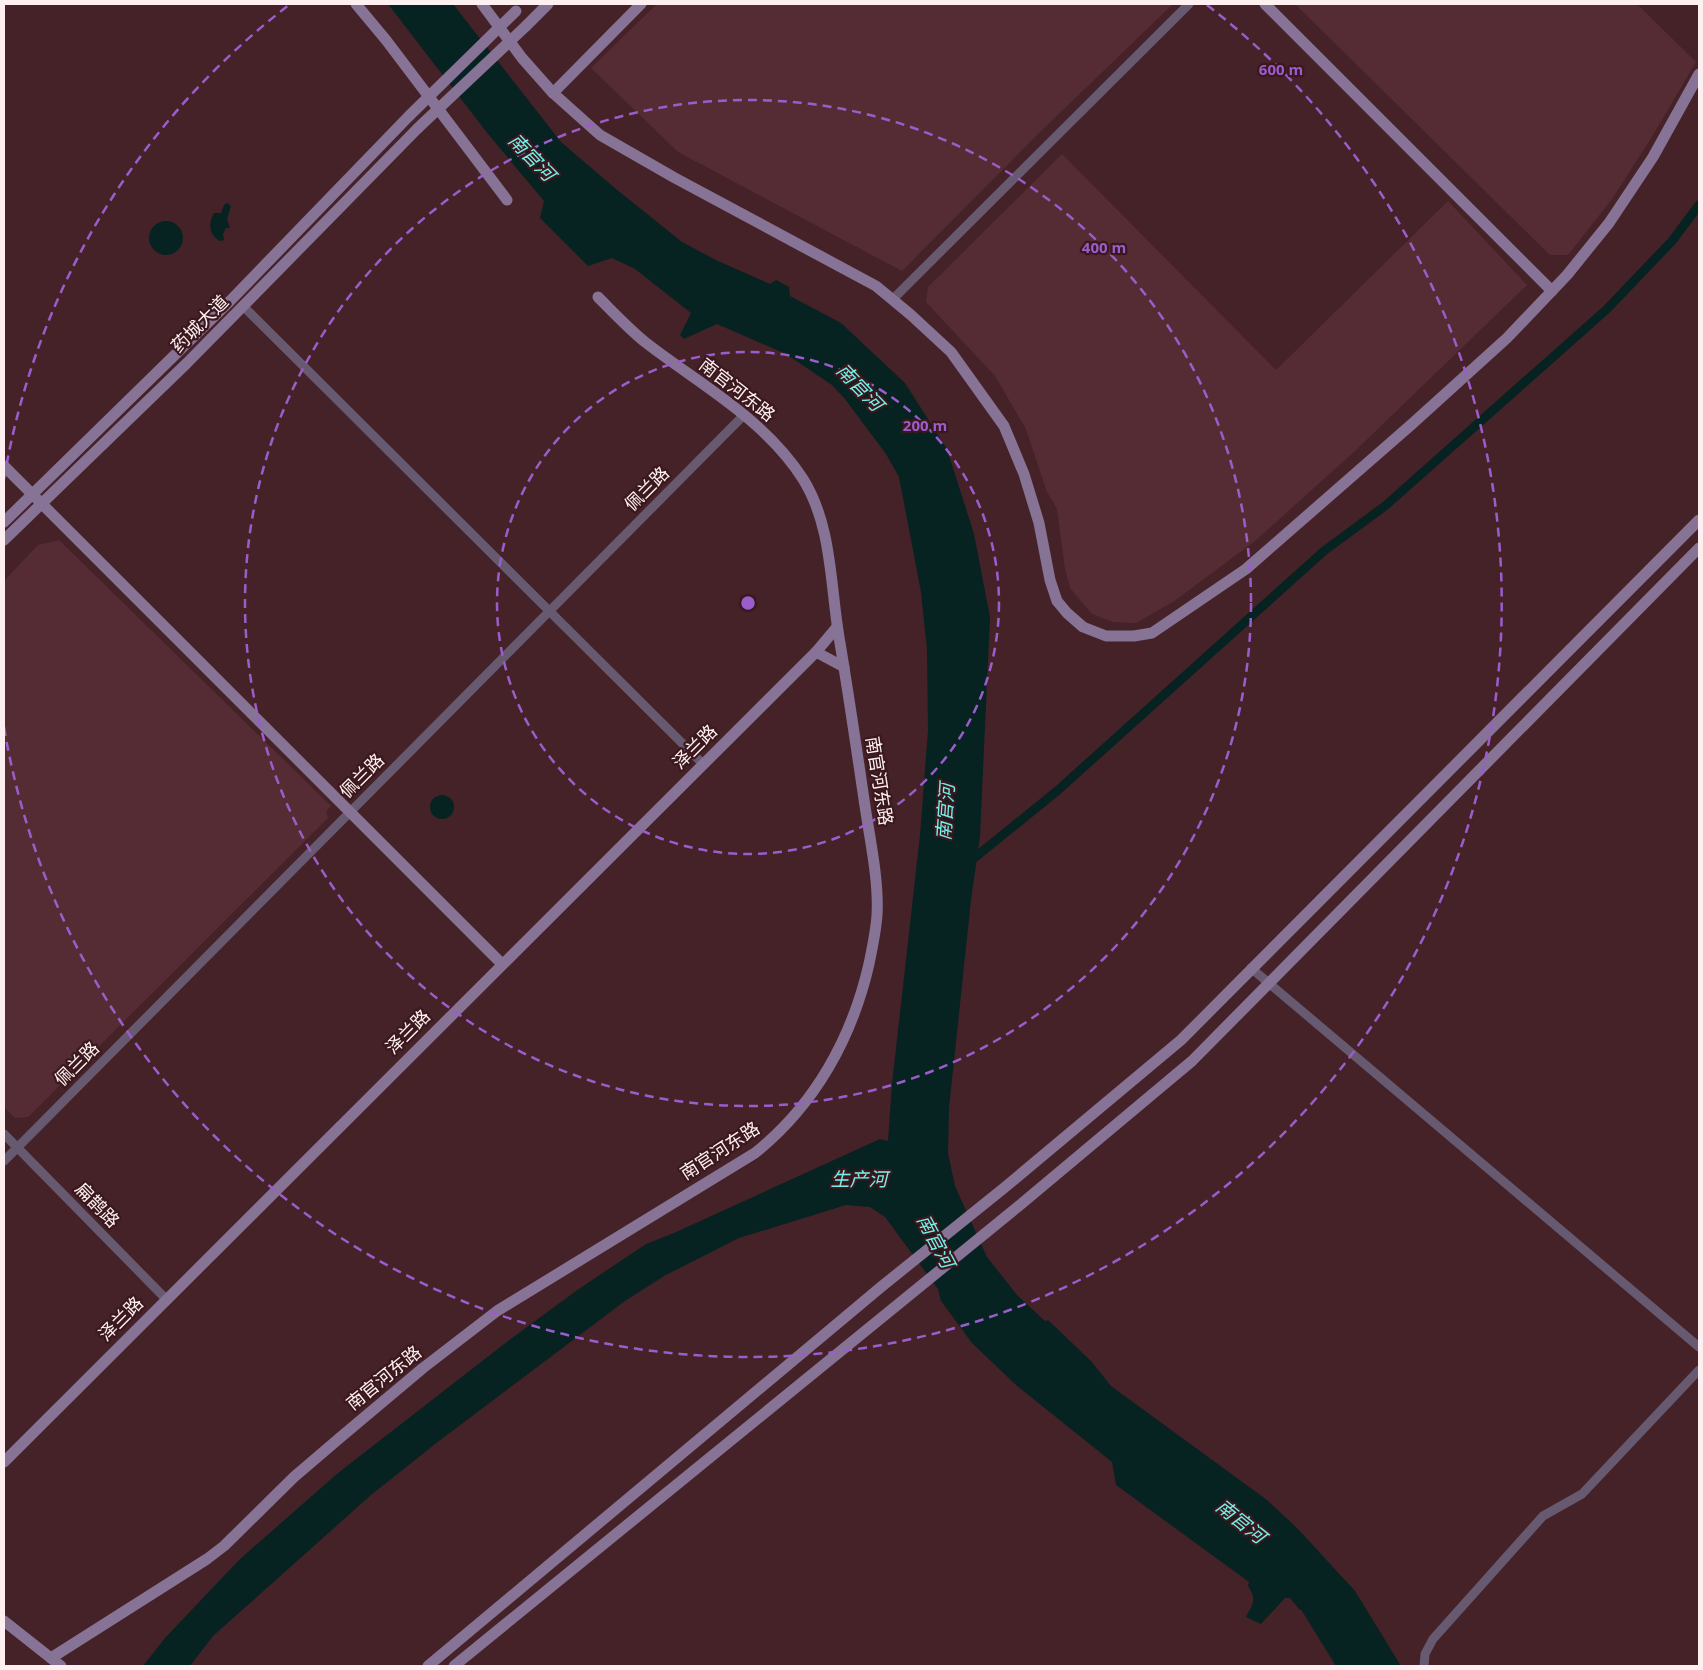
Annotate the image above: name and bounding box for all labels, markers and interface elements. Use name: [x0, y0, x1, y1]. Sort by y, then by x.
text: 600 m: [1259, 59, 1303, 79]
water label: 南官河: [503, 127, 564, 189]
text: 400 m: [1082, 237, 1126, 257]
street label: 药城大道: [165, 289, 233, 357]
street label: 南官河东路: [695, 352, 780, 426]
water label: 南官河: [831, 357, 892, 419]
text: 200 m: [903, 415, 947, 435]
street label: 佩兰路: [619, 461, 674, 516]
centre of rings: [739, 594, 757, 612]
street label: 泽兰路: [667, 719, 722, 774]
street label: 南官河东路: [861, 735, 899, 827]
street label: 佩兰路: [334, 748, 389, 803]
water label: 南官河: [930, 779, 960, 841]
street label: 泽兰路: [380, 1004, 435, 1059]
street label: 佩兰路: [49, 1036, 104, 1091]
street label: 南官河东路: [675, 1116, 764, 1185]
water label: 生产河: [830, 1166, 891, 1192]
street label: 扁鹊路: [70, 1177, 125, 1232]
water label: 南官河: [911, 1210, 963, 1276]
street label: 泽兰路: [93, 1291, 148, 1346]
street label: 南官河东路: [341, 1340, 426, 1415]
water label: 南官河: [1211, 1493, 1274, 1552]

